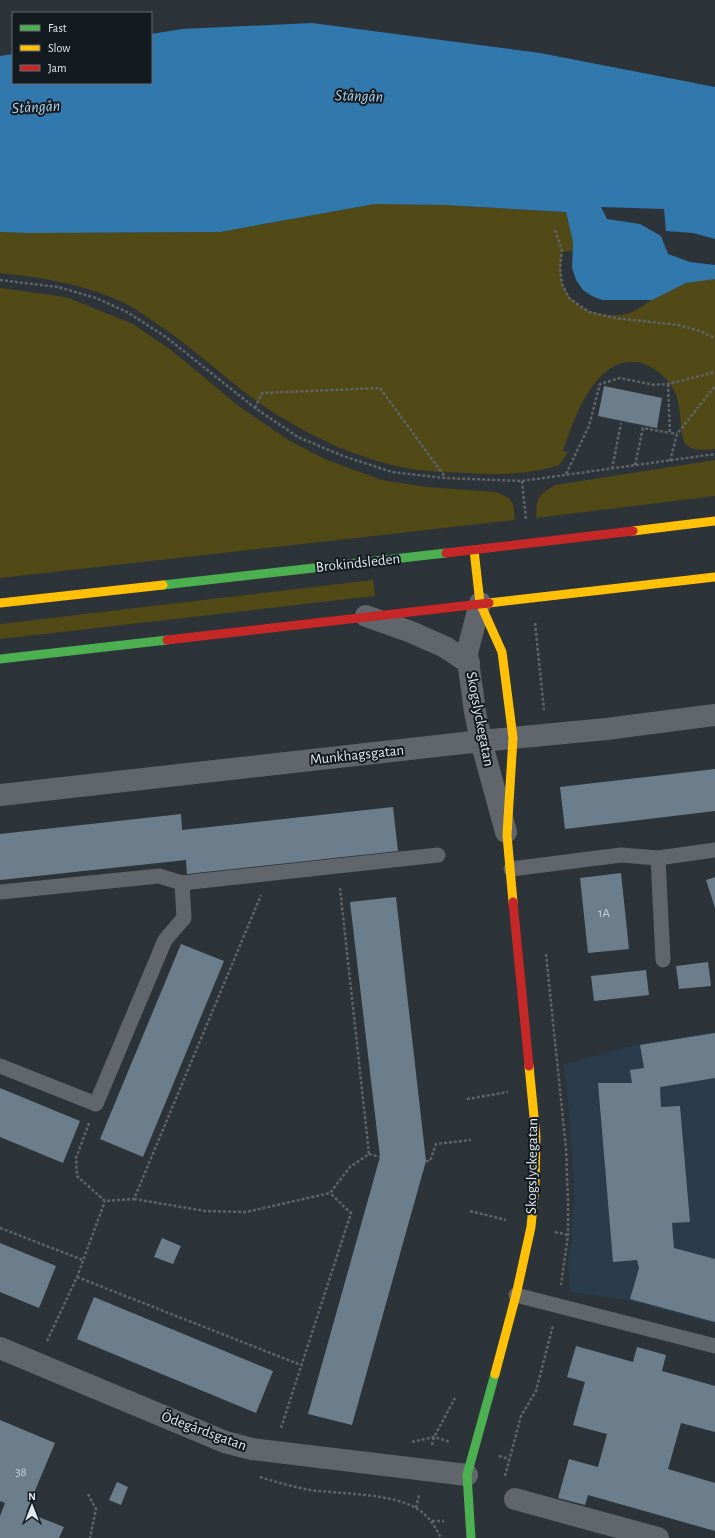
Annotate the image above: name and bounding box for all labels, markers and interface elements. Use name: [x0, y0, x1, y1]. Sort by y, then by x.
legend: [12, 12, 152, 84]
text: Fast: [48, 22, 67, 34]
text: Slow: [48, 42, 70, 54]
text: Jam: [48, 62, 67, 74]
water label: Stångån: [335, 87, 383, 105]
water label: Stångån: [11, 98, 61, 116]
street label: Brokindsleden: [315, 551, 401, 575]
street label: Skogslyckegatan: [463, 670, 497, 768]
street label: Munkhagsgatan: [309, 743, 405, 767]
house number: 1A: [598, 907, 610, 920]
street label: Skogslyckegatan: [524, 1118, 540, 1214]
street label: Ödegårdsgatan: [159, 1407, 249, 1453]
house number: 38: [15, 1466, 27, 1479]
north arrow: [12, 1486, 52, 1526]
text: N: [28, 1491, 36, 1502]

